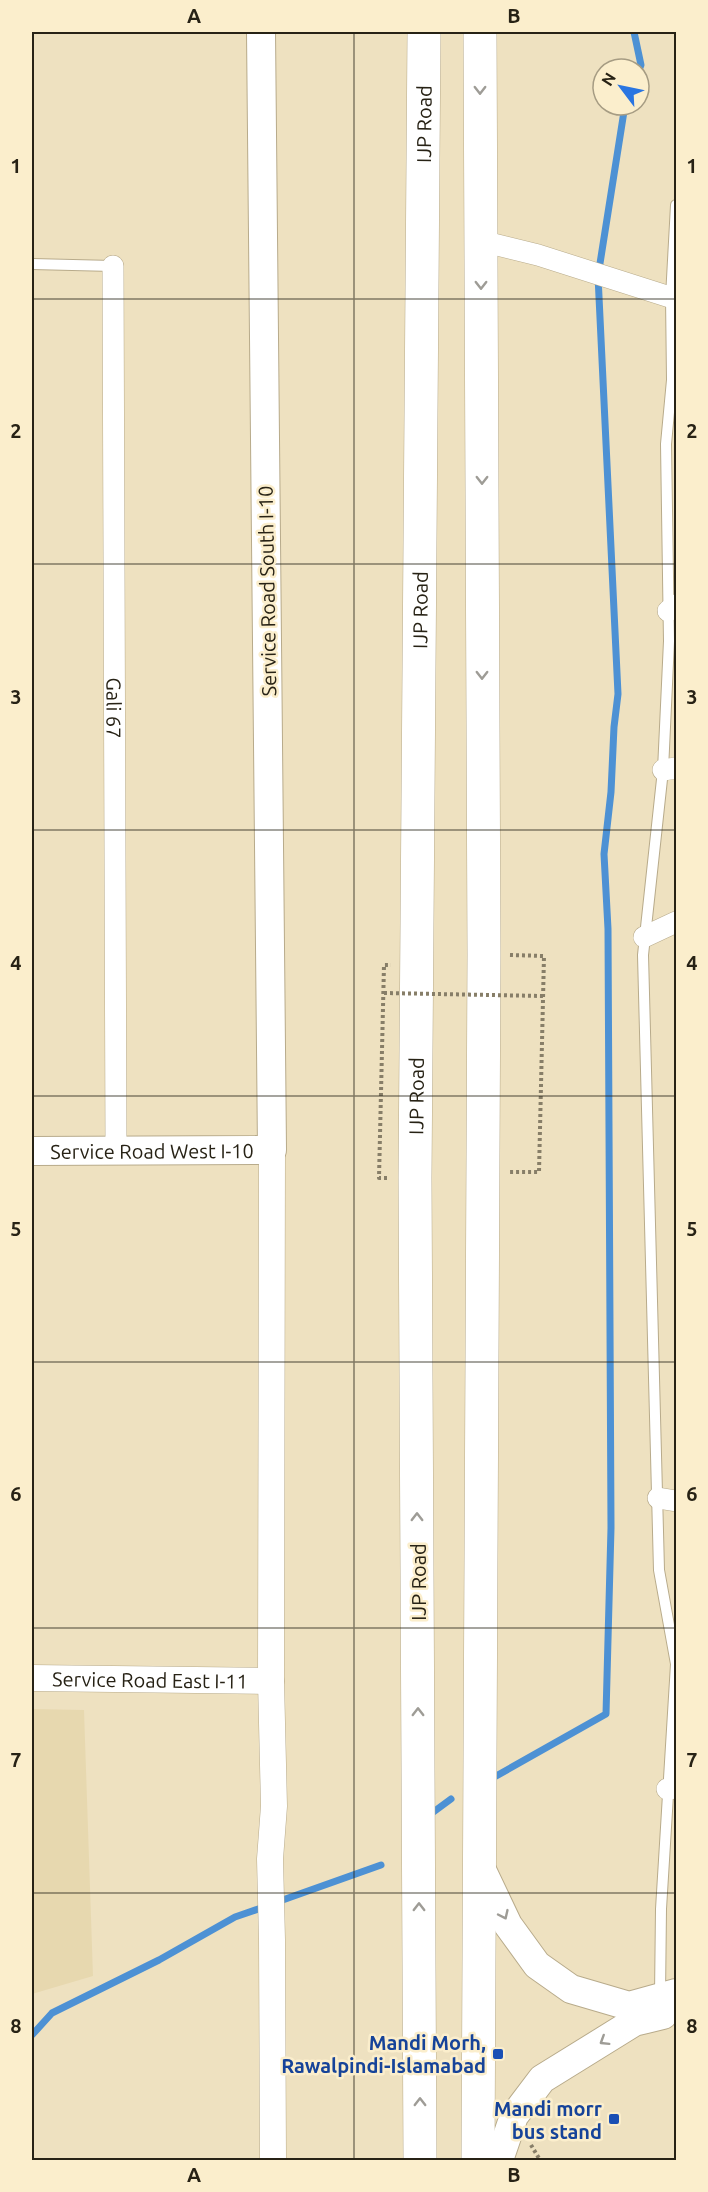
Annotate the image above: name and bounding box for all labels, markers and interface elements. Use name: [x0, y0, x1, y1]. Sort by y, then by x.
text: A: [187, 4, 201, 27]
text: B: [507, 4, 521, 27]
north arrow: [591, 57, 651, 117]
text: N: [597, 69, 619, 89]
street label: IJP Road: [411, 85, 435, 163]
one-way arrow: [474, 85, 486, 94]
text: 1: [10, 154, 22, 177]
text: 1: [686, 154, 698, 177]
one-way arrow: [475, 280, 487, 289]
text: 2: [10, 419, 22, 442]
text: 2: [686, 419, 698, 442]
one-way arrow: [476, 475, 488, 484]
street label: Service Road South I-10: [254, 486, 280, 696]
street label: IJP Road: [408, 571, 431, 649]
one-way arrow: [476, 670, 488, 679]
street label: Gali 67: [103, 678, 126, 738]
text: 3: [10, 685, 22, 708]
text: 3: [686, 685, 698, 708]
text: 4: [10, 951, 22, 974]
text: 4: [686, 951, 698, 974]
street label: IJP Road: [404, 1057, 427, 1135]
street label: Service Road West I-10: [50, 1139, 254, 1162]
text: 5: [10, 1217, 22, 1240]
text: 5: [686, 1217, 698, 1240]
text: 6: [10, 1482, 22, 1505]
text: 6: [686, 1482, 698, 1505]
one-way arrow: [411, 1513, 423, 1522]
street label: IJP Road: [407, 1543, 430, 1621]
street label: Service Road East I-11: [52, 1667, 248, 1692]
one-way arrow: [412, 1708, 425, 1717]
text: 7: [10, 1748, 22, 1771]
text: 7: [686, 1748, 698, 1771]
one-way arrow: [413, 1903, 425, 1912]
one-way arrow: [496, 1908, 508, 1919]
text: 8: [10, 2014, 22, 2037]
text: 8: [686, 2014, 698, 2037]
place label: Mandi Morh, Rawalpindi-Islamabad: [281, 2031, 486, 2077]
one-way arrow: [599, 2034, 610, 2045]
marker: Mandi Morh, Rawalpindi-Islamabad: [491, 2047, 505, 2061]
place label: Mandi morr bus stand: [494, 2097, 603, 2143]
one-way arrow: [414, 2098, 426, 2107]
marker: Mandi morr bus stand: [607, 2112, 621, 2126]
text: A: [187, 2163, 201, 2186]
text: B: [507, 2163, 521, 2186]

